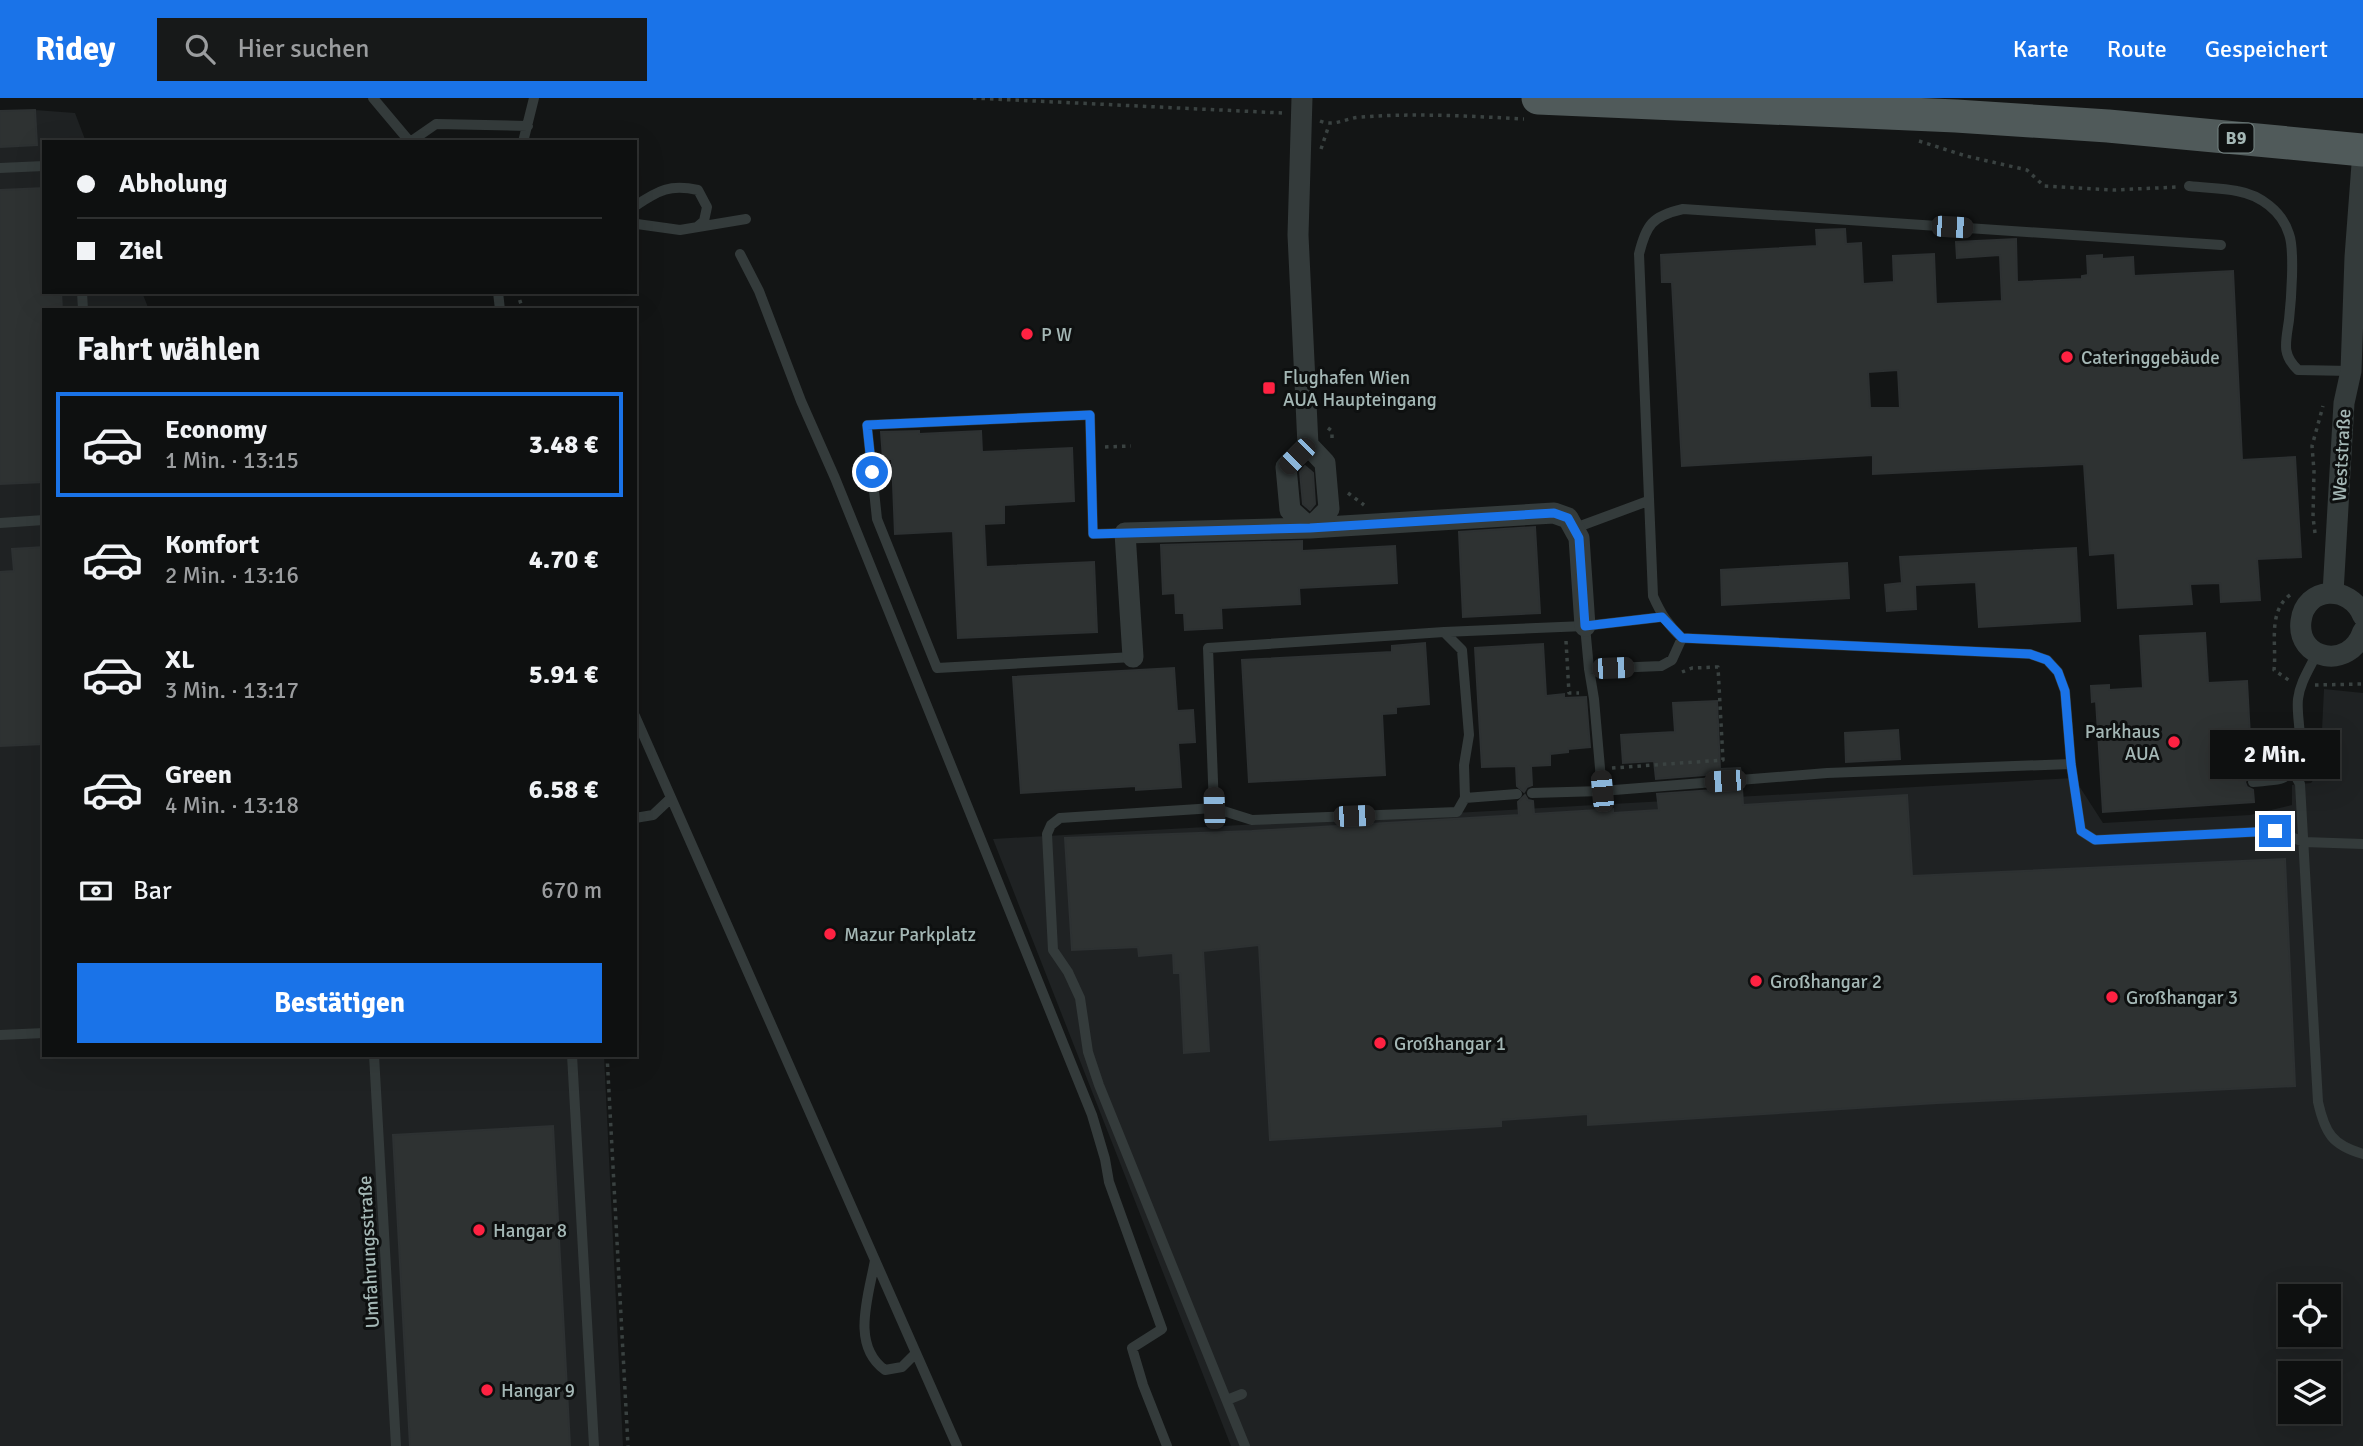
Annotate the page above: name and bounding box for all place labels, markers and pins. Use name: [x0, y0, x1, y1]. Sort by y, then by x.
place label: P W: [1041, 323, 1072, 347]
marker: P W: [1019, 326, 1035, 342]
place label: Cateringgebäude: [2081, 346, 2220, 370]
marker: Cateringgebäude: [2059, 349, 2075, 365]
place label: Flughafen Wien AUA Haupteingang: [1283, 366, 1437, 412]
marker: Flughafen Wien AUA Haupteingang: [1261, 380, 1277, 396]
place label: Parkhaus AUA: [2085, 720, 2160, 766]
marker: Parkhaus AUA: [2166, 734, 2182, 750]
place label: Mazur Parkplatz: [844, 923, 976, 947]
marker: Mazur Parkplatz: [822, 926, 838, 942]
place label: Großhangar 2: [1770, 970, 1882, 994]
marker: Großhangar 2: [1748, 973, 1764, 989]
place label: Großhangar 3: [2126, 986, 2238, 1010]
marker: Großhangar 3: [2104, 989, 2120, 1005]
place label: Großhangar 1: [1394, 1032, 1506, 1056]
marker: Großhangar 1: [1372, 1035, 1388, 1051]
place label: Hangar 8: [493, 1219, 567, 1243]
marker: Hangar 8: [471, 1222, 487, 1238]
place label: Hangar 9: [501, 1379, 575, 1403]
marker: Hangar 9: [479, 1382, 495, 1398]

